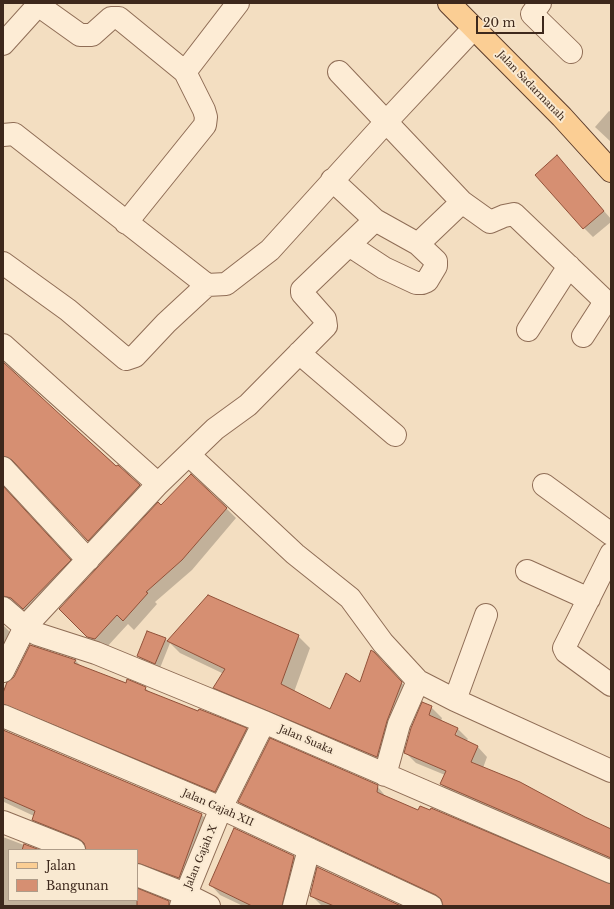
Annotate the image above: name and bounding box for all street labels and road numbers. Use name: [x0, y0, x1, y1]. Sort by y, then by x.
street label: Jalan Sadarmanah: [495, 49, 567, 123]
street label: Jalan Suaka: [277, 723, 335, 757]
street label: Jalan Gajah XII: [181, 787, 255, 829]
street label: Jalan Gajah X: [182, 823, 220, 891]

